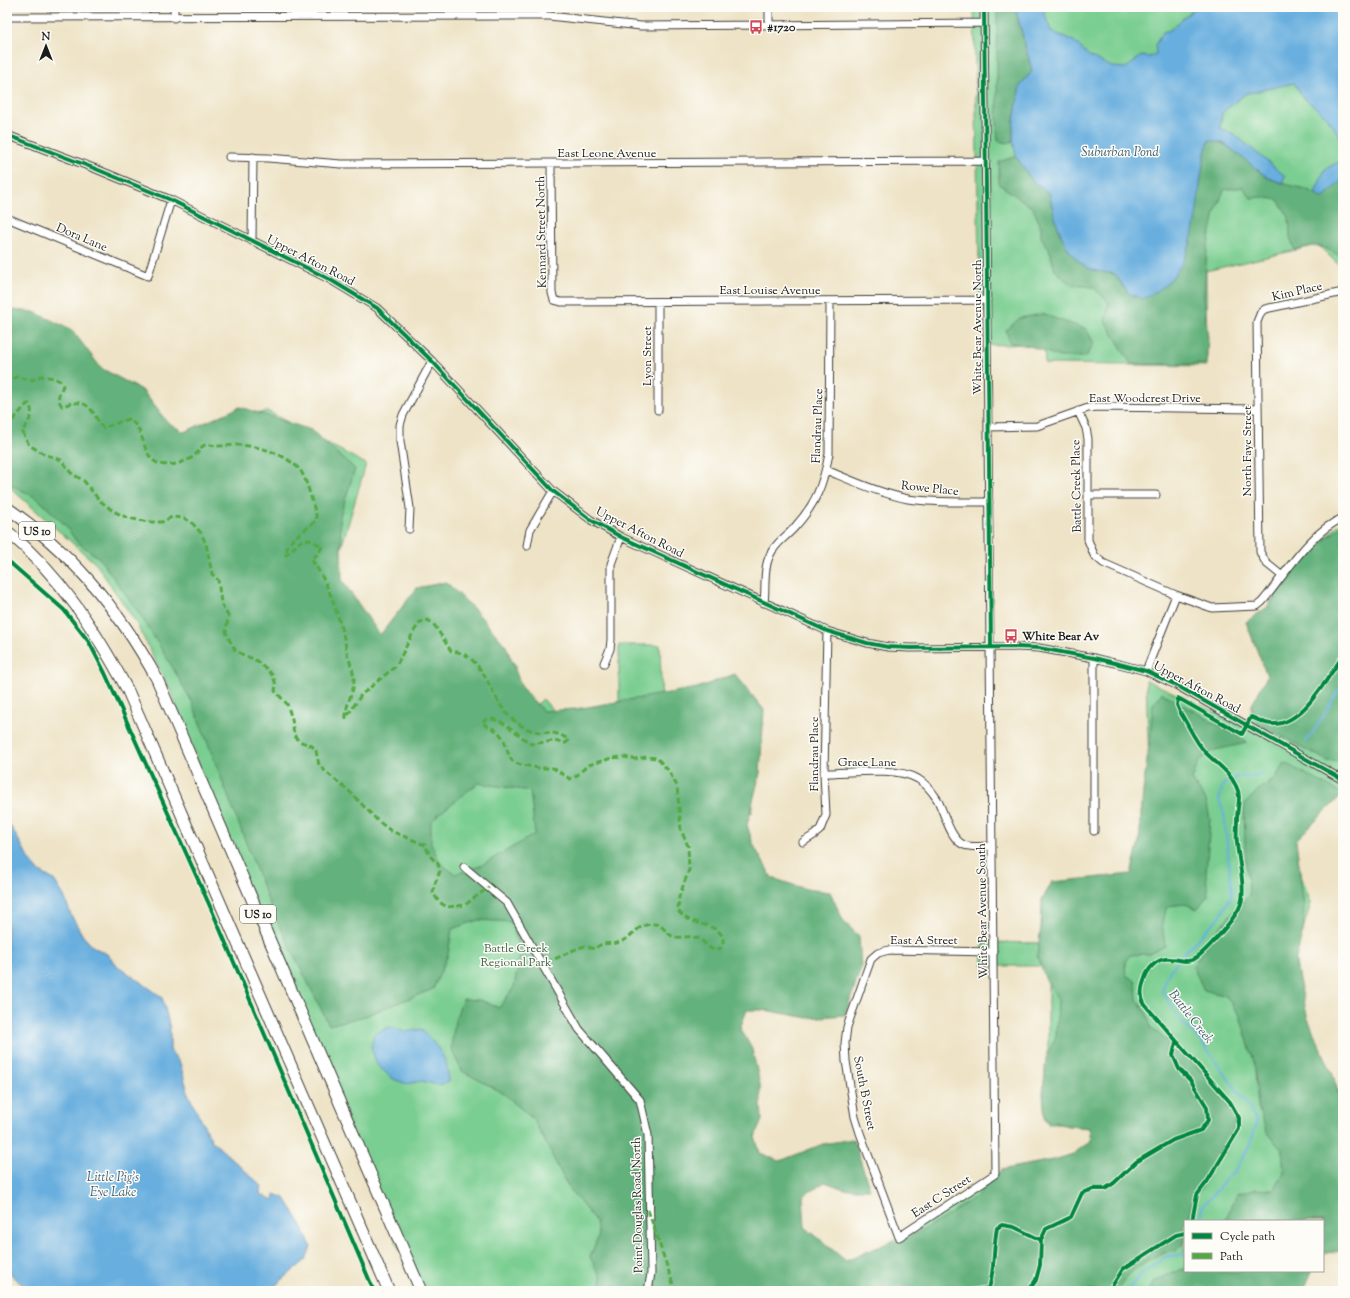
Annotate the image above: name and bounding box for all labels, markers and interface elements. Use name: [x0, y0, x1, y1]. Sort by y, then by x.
bus stop icon: #1720: [748, 19, 764, 35]
place label: #1720: [767, 19, 796, 37]
north arrow: [26, 26, 66, 66]
text: N: [41, 29, 51, 45]
water label: Suburban Pond: [1081, 144, 1159, 162]
street label: East Leone Avenue: [558, 145, 657, 163]
street label: Kennard Street North: [532, 176, 552, 288]
street label: Dora Lane: [53, 219, 110, 257]
street label: Upper Afton Road: [263, 231, 358, 291]
street label: White Bear Avenue North: [969, 259, 987, 395]
street label: Kim Place: [1270, 277, 1325, 306]
street label: East Louise Avenue: [719, 282, 821, 300]
street label: Lyon Street: [639, 326, 657, 386]
street label: Flandrau Place: [808, 388, 828, 464]
street label: East Woodcrest Drive: [1089, 390, 1201, 408]
street label: North Faye Street: [1239, 406, 1257, 496]
street label: Battle Creek Place: [1067, 439, 1087, 533]
street label: Rowe Place: [900, 477, 960, 501]
street label: Upper Afton Road: [592, 503, 687, 563]
road number: US 10: [19, 522, 55, 540]
bus stop icon: White Bear Av: [1003, 628, 1019, 644]
place label: White Bear Av: [1021, 628, 1100, 646]
street label: Upper Afton Road: [1150, 657, 1244, 719]
street label: Flandrau Place: [806, 716, 824, 792]
street label: Grace Lane: [838, 754, 897, 772]
street label: White Bear Avenue South: [973, 843, 993, 979]
road number: US 10: [240, 905, 276, 923]
street label: East A Street: [890, 932, 958, 950]
park label: Battle Creek Regional Park: [480, 940, 552, 972]
water label: Battle Creek: [1164, 987, 1217, 1048]
street label: South B Street: [848, 1054, 880, 1132]
street label: Point Douglas Road North: [628, 1137, 648, 1273]
water label: Little Pig's Eye Lake: [87, 1169, 139, 1202]
street label: East C Street: [908, 1171, 975, 1223]
legend: [1184, 1220, 1324, 1272]
text: Cycle path: [1220, 1228, 1275, 1246]
text: Path: [1220, 1248, 1243, 1266]

